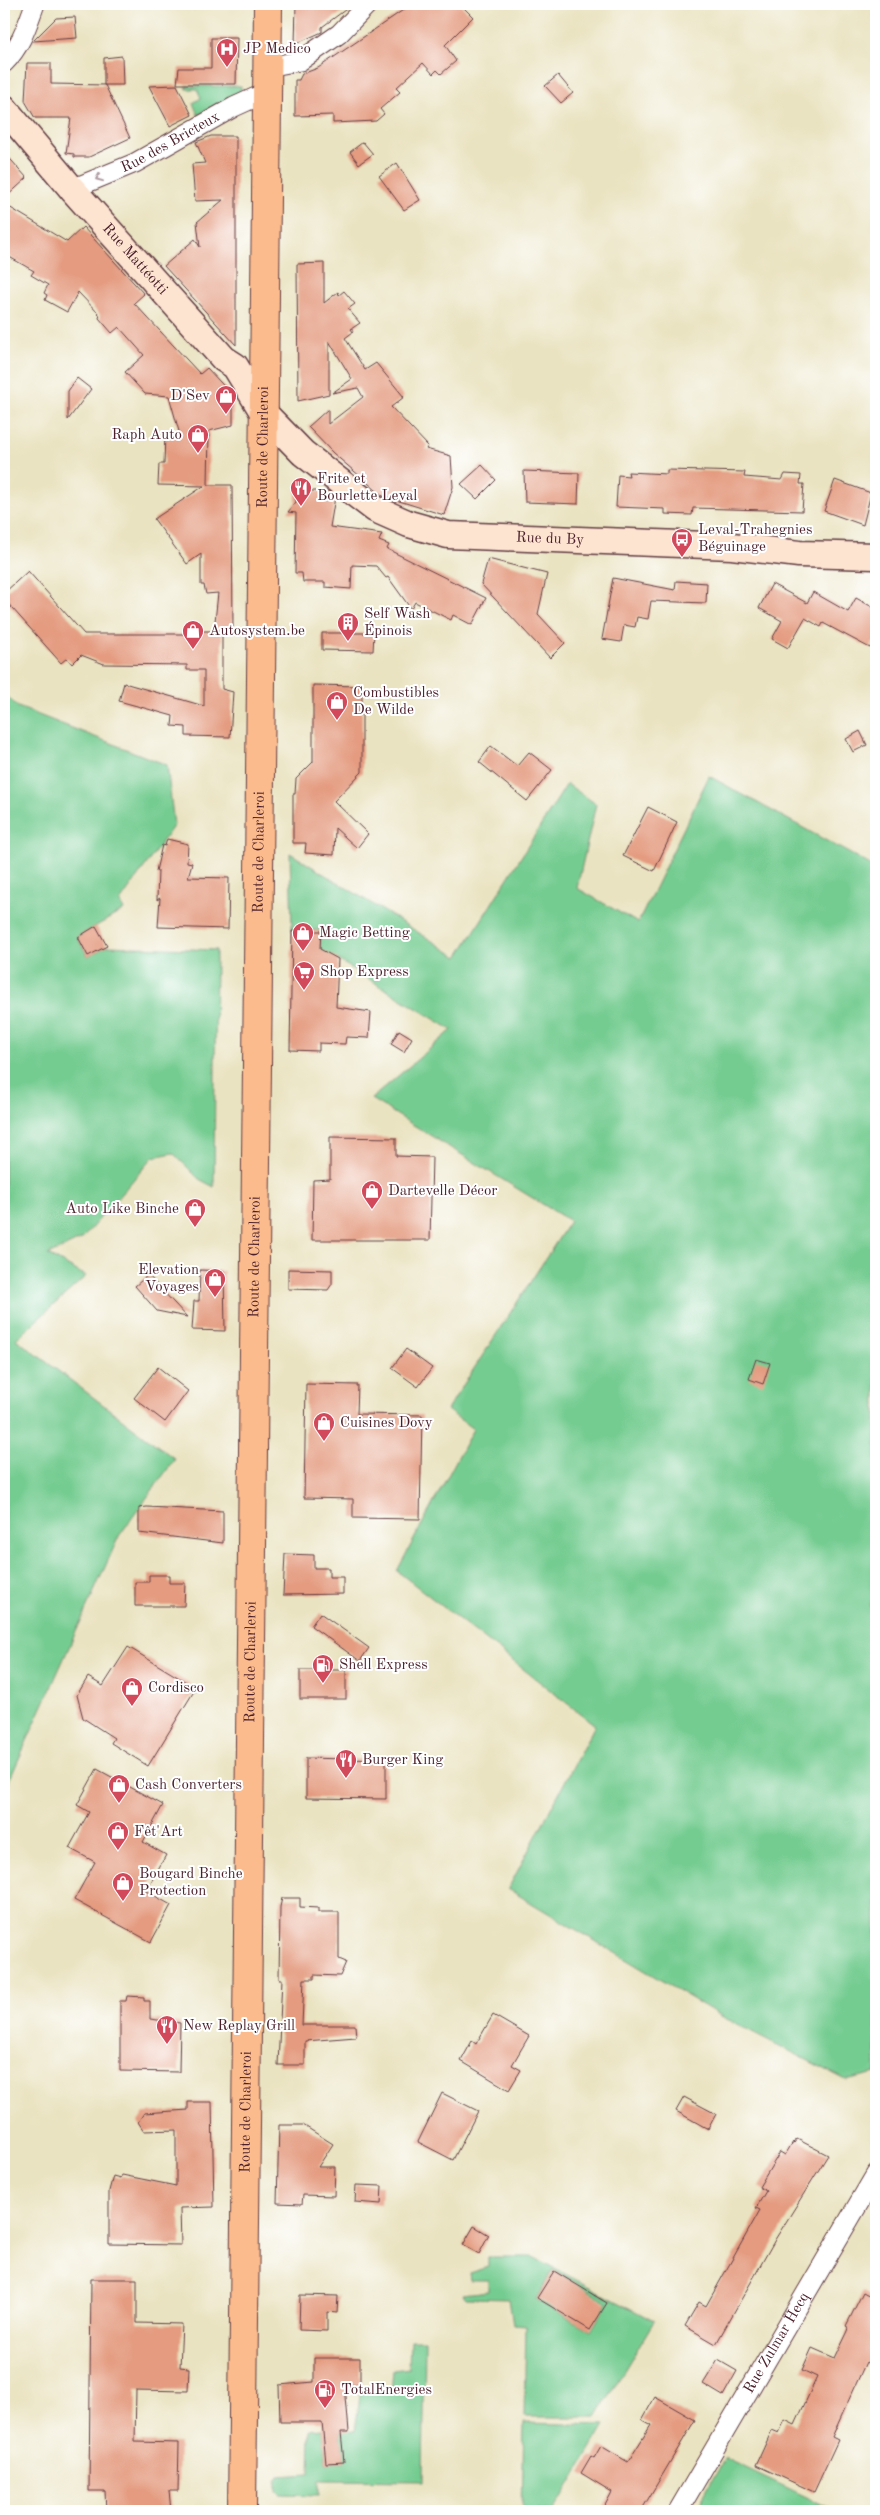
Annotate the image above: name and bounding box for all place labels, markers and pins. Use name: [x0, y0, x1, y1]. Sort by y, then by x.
hospital icon: JP Medico: [215, 37, 239, 68]
place label: JP Medico: [243, 42, 311, 57]
shop icon: D'Sev: [214, 384, 238, 415]
place label: D'Sev: [171, 389, 210, 404]
shop icon: Raph Auto: [186, 423, 210, 454]
place label: Raph Auto: [112, 428, 182, 443]
place label: Frite et Bourlette Leval: [317, 472, 417, 504]
restaurant icon: Frite et Bourlette Leval: [289, 476, 313, 507]
place label: Leval-Trahegnies Béguinage: [698, 523, 812, 555]
bus stop icon: Leval-Trahegnies Béguinage: [670, 527, 694, 558]
place label: Self Wash Épinois: [364, 607, 430, 639]
building icon: Self Wash Épinois: [336, 611, 360, 642]
shop icon: Autosystem.be: [181, 619, 205, 650]
place label: Autosystem.be: [209, 624, 305, 639]
place label: Combustibles De Wilde: [353, 686, 439, 718]
shop icon: Combustibles De Wilde: [325, 690, 349, 721]
shop icon: Magic Betting: [291, 921, 315, 952]
place label: Magic Betting: [319, 926, 410, 941]
supermarket icon: Shop Express: [292, 960, 316, 991]
place label: Shop Express: [320, 965, 409, 980]
shop icon: Dartevelle Décor: [360, 1179, 384, 1210]
place label: Dartevelle Décor: [388, 1184, 497, 1199]
shop icon: Auto Like Binche: [183, 1197, 207, 1228]
place label: Auto Like Binche: [66, 1202, 179, 1217]
place label: Elevation Voyages: [138, 1263, 199, 1295]
shop icon: Elevation Voyages: [203, 1267, 227, 1298]
shop icon: Cuisines Dovy: [312, 1411, 336, 1442]
place label: Cuisines Dovy: [340, 1416, 433, 1431]
fuel station icon: Shell Express: [311, 1653, 335, 1684]
place label: Shell Express: [339, 1658, 428, 1673]
shop icon: Cordisco: [120, 1676, 144, 1707]
place label: Cordisco: [148, 1681, 204, 1696]
restaurant icon: Burger King: [334, 1748, 358, 1779]
place label: Burger King: [362, 1753, 443, 1768]
shop icon: Cash Converters: [107, 1773, 131, 1804]
place label: Cash Converters: [135, 1778, 242, 1793]
shop icon: Fêt'Art: [106, 1820, 130, 1851]
place label: Fêt'Art: [134, 1825, 183, 1840]
place label: Bougard Binche Protection: [139, 1867, 243, 1899]
shop icon: Bougard Binche Protection: [111, 1871, 135, 1902]
restaurant icon: New Replay Grill: [155, 2014, 179, 2045]
place label: New Replay Grill: [183, 2019, 295, 2034]
fuel station icon: TotalEnergies: [313, 2378, 337, 2409]
place label: TotalEnergies: [341, 2383, 432, 2398]

